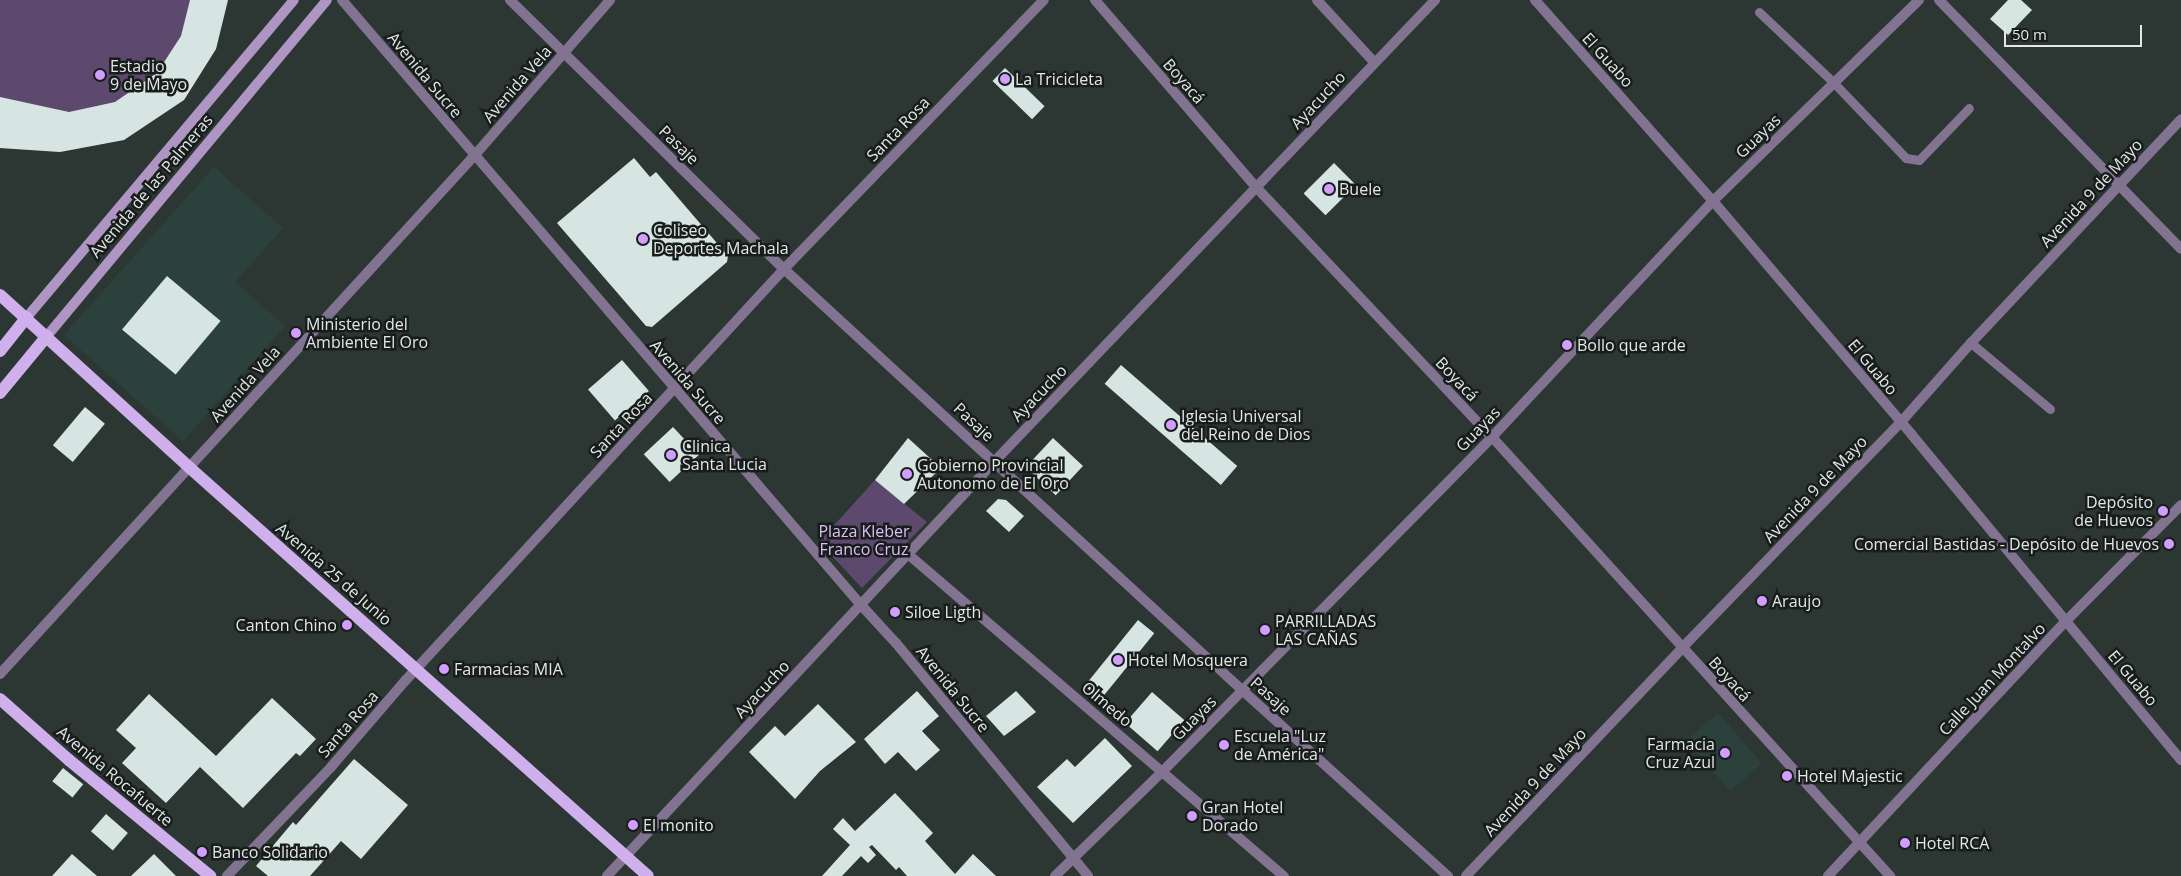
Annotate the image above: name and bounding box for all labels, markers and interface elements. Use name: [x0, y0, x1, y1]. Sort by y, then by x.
scale bar: [2006, 15, 2144, 47]
text: 50 m: [2012, 24, 2047, 44]
street label: Avenida Sucre: [384, 28, 466, 122]
street label: El Guabo: [1579, 29, 1637, 91]
street label: Avenida Vela: [479, 42, 555, 126]
street label: Boyacá: [1159, 55, 1209, 107]
place label: Estadio 9 de Mayo: [110, 56, 187, 94]
street label: Ayacucho: [1287, 67, 1349, 133]
marker: Estadio 9 de Mayo: [94, 69, 106, 81]
place label: La Tricicleta: [1015, 69, 1103, 89]
marker: La Tricicleta: [999, 73, 1011, 85]
street label: Santa Rosa: [863, 93, 933, 165]
street label: Guayas: [1732, 110, 1784, 162]
street label: Avenida de las Palmeras: [86, 111, 216, 261]
street label: Pasaje: [655, 121, 703, 169]
street label: Avenida 9 de Mayo: [2036, 135, 2146, 251]
place label: Buele: [1339, 179, 1381, 199]
marker: Buele: [1323, 183, 1335, 195]
place label: Coliseo Deportes Machala: [653, 220, 789, 258]
marker: Coliseo Deportes Machala: [637, 233, 649, 245]
place label: Ministerio del Ambiente El Oro: [306, 314, 428, 352]
marker: Ministerio del Ambiente El Oro: [290, 327, 302, 339]
place label: Bollo que arde: [1577, 335, 1686, 355]
street label: El Guabo: [1844, 335, 1902, 399]
street label: Avenida Sucre: [646, 336, 730, 428]
marker: Bollo que arde: [1561, 339, 1573, 351]
street label: Avenida Vela: [206, 342, 284, 426]
street label: Boyacá: [1432, 353, 1482, 405]
street label: Ayacucho: [1007, 361, 1071, 425]
street label: Santa Rosa: [586, 388, 656, 462]
street label: Pasaje: [950, 399, 998, 445]
street label: Guayas: [1452, 403, 1504, 455]
place label: Iglesia Universal del Reino de Dios: [1181, 406, 1310, 444]
marker: Iglesia Universal del Reino de Dios: [1165, 419, 1177, 431]
street label: Avenida 9 de Mayo: [1759, 432, 1871, 546]
place label: Clinica Santa Lucia: [682, 436, 767, 474]
marker: Clinica Santa Lucia: [664, 448, 678, 462]
place label: Gobierno Provincial Autonomo de El Oro: [917, 455, 1069, 493]
marker: Gobierno Provincial Autonomo de El Oro: [901, 468, 913, 480]
place label: Depósito de Huevos: [2074, 492, 2153, 530]
marker: Depósito de Huevos: [2157, 505, 2169, 517]
street label: Avenida 25 de Junio: [272, 519, 396, 629]
park label: Plaza Kleber Franco Cruz: [818, 521, 910, 559]
place label: Comercial Bastidas - Depósito de Huevos: [1854, 534, 2159, 554]
marker: Comercial Bastidas - Depósito de Huevos: [2163, 538, 2175, 550]
place label: Araujo: [1772, 591, 1821, 611]
marker: Araujo: [1756, 595, 1768, 607]
place label: Siloe Ligth: [905, 602, 981, 622]
marker: Siloe Ligth: [889, 606, 901, 618]
place label: PARRILLADAS LAS CAÑAS: [1275, 611, 1376, 649]
place label: Canton Chino: [236, 615, 337, 635]
marker: Canton Chino: [341, 619, 353, 631]
street label: Calle Juan Montalvo: [1935, 619, 2049, 739]
marker: PARRILLADAS LAS CAÑAS: [1259, 624, 1271, 636]
street label: Avenida Sucre: [912, 642, 994, 736]
street label: El Guabo: [2104, 646, 2162, 710]
place label: Hotel Mosquera: [1128, 650, 1248, 670]
street label: Boyacá: [1705, 653, 1755, 705]
marker: Hotel Mosquera: [1112, 654, 1124, 666]
street label: Ayacucho: [731, 656, 793, 722]
place label: Farmacias MIA: [454, 659, 563, 679]
marker: Farmacias MIA: [438, 663, 450, 675]
street label: Pasaje: [1247, 673, 1295, 719]
street label: Olmedo: [1078, 677, 1136, 731]
street label: Santa Rosa: [314, 687, 382, 761]
street label: Guayas: [1168, 692, 1220, 744]
street label: Avenida Rocafuerte: [53, 722, 177, 830]
street label: Avenida 9 de Mayo: [1480, 724, 1590, 840]
place label: Escuela "Luz de América": [1234, 726, 1326, 764]
place label: Farmacia Cruz Azul: [1645, 734, 1715, 772]
marker: Escuela "Luz de América": [1218, 739, 1230, 751]
marker: Farmacia Cruz Azul: [1719, 747, 1731, 759]
place label: Hotel Majestic: [1797, 766, 1903, 786]
marker: Hotel Majestic: [1781, 770, 1793, 782]
place label: Gran Hotel Dorado: [1202, 797, 1283, 835]
marker: Gran Hotel Dorado: [1186, 810, 1198, 822]
place label: El monito: [643, 815, 714, 835]
marker: El monito: [627, 819, 639, 831]
place label: Hotel RCA: [1915, 833, 1989, 853]
marker: Hotel RCA: [1899, 837, 1911, 849]
place label: Banco Solidario: [212, 842, 328, 862]
marker: Banco Solidario: [196, 846, 208, 858]

